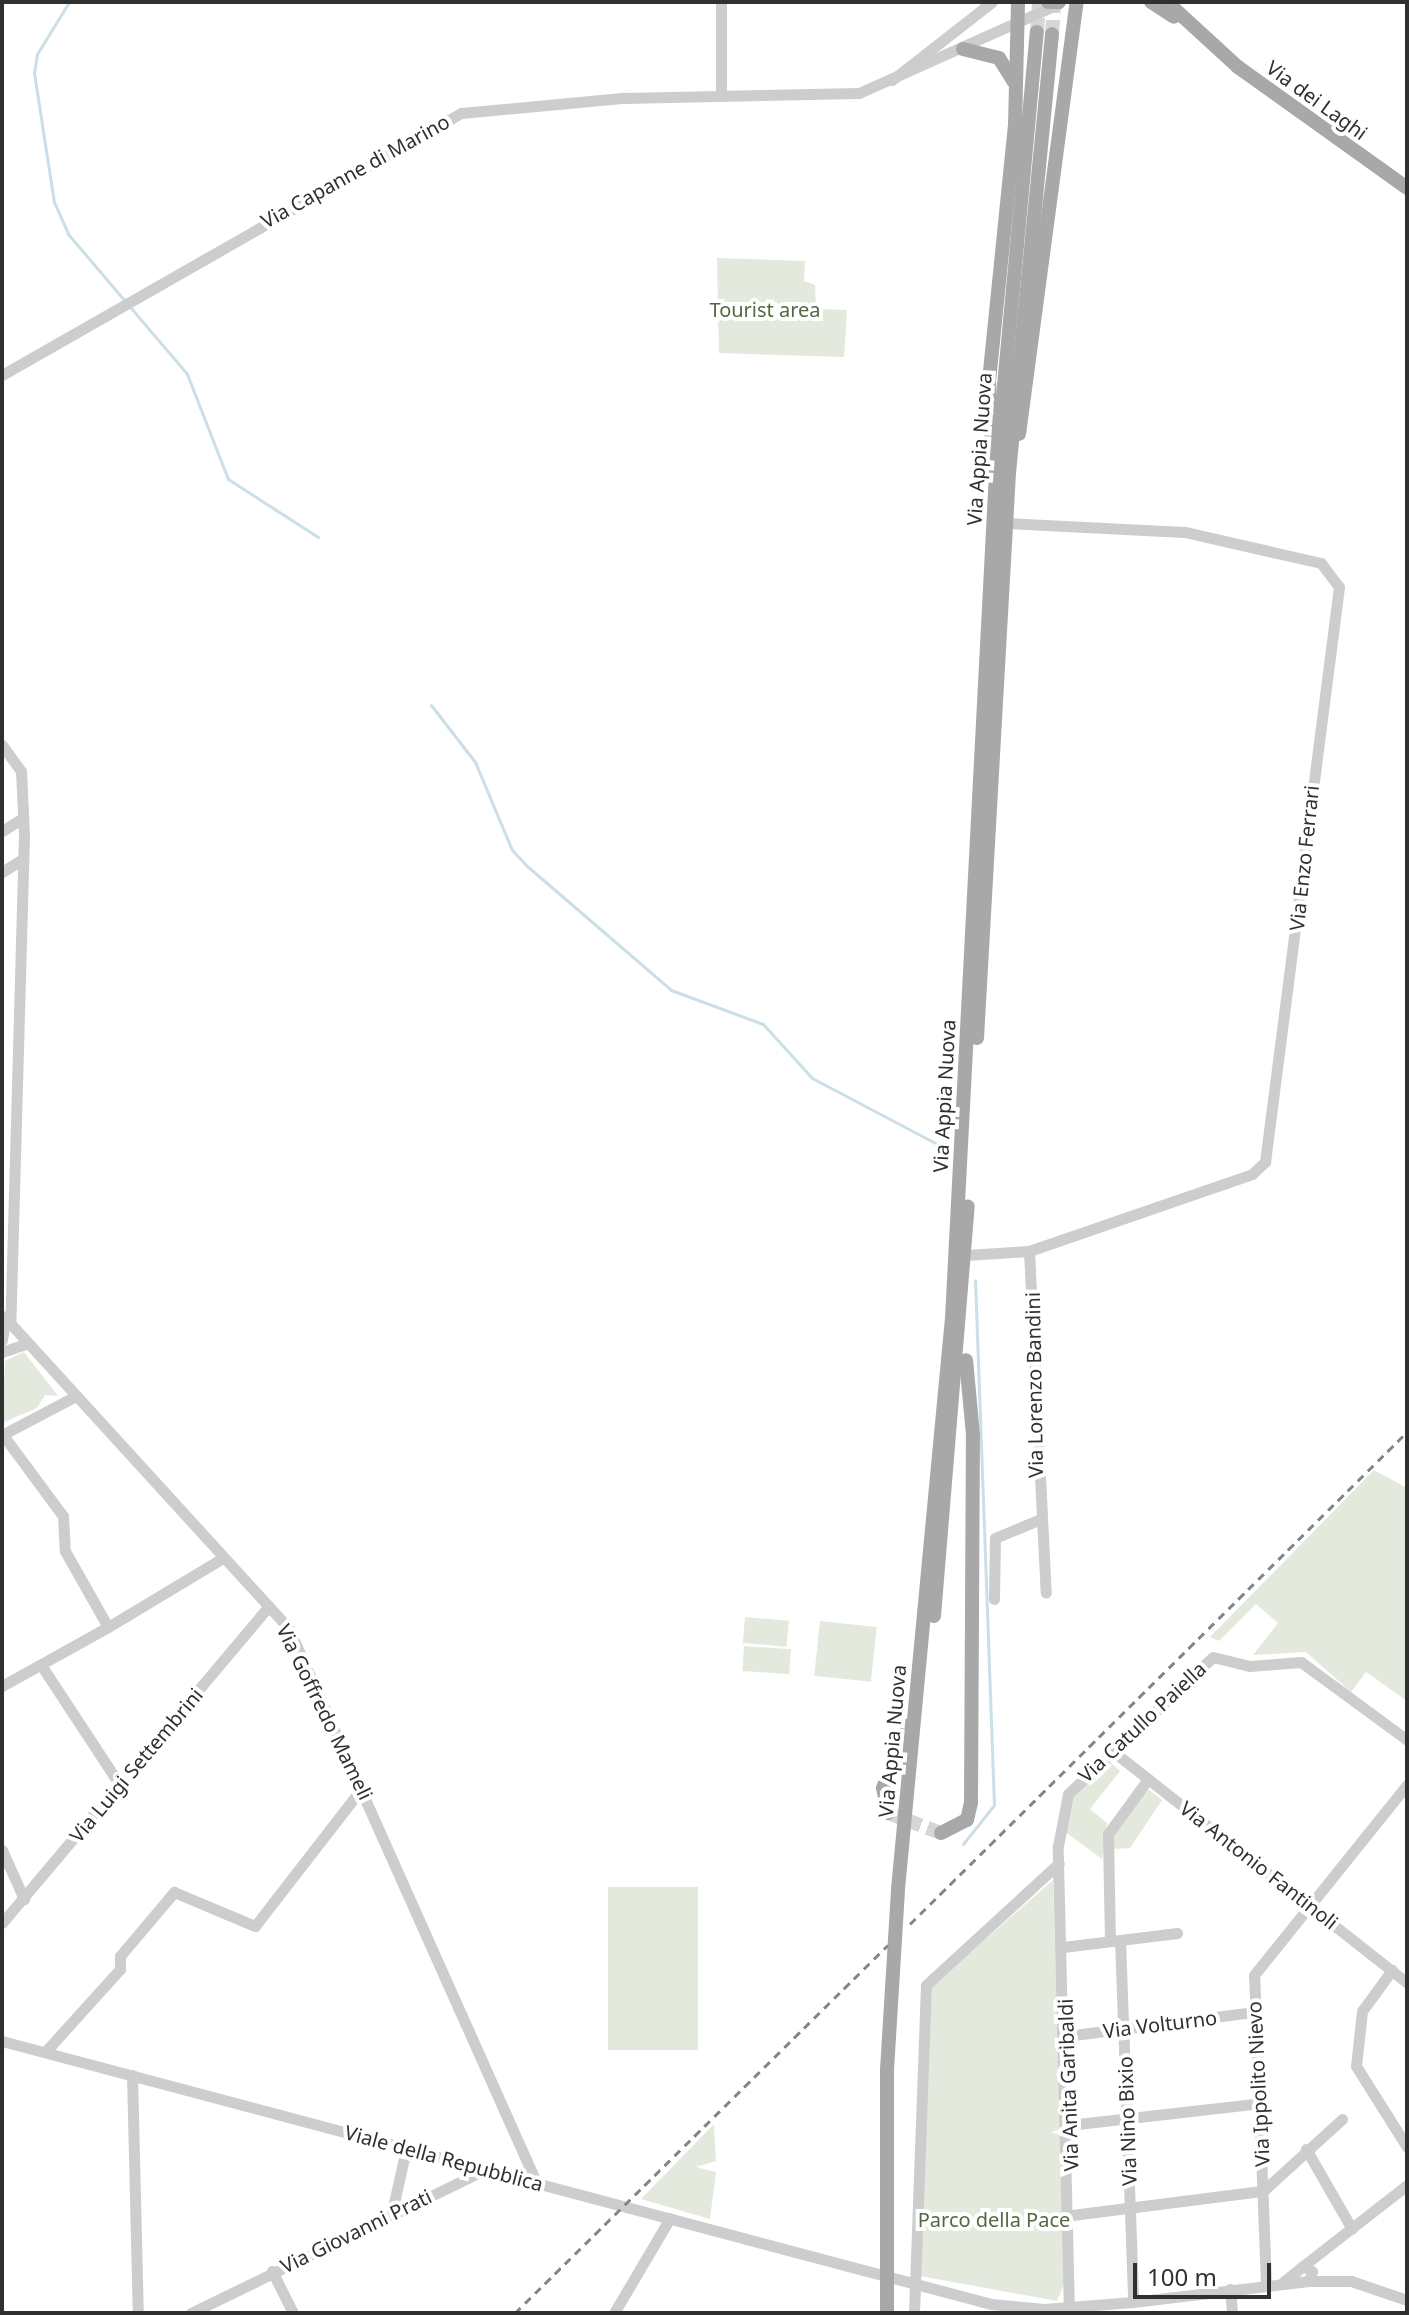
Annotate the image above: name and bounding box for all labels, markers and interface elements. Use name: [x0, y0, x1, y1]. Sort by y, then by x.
street label: Via dei Laghi: [1262, 55, 1372, 145]
street label: Via Capanne di Marino: [256, 109, 454, 233]
park label: Tourist area: [709, 297, 821, 321]
street label: Via Appia Nuova: [962, 372, 996, 526]
street label: Via Enzo Ferrari: [1284, 784, 1324, 932]
street label: Via Appia Nuova: [928, 1019, 960, 1173]
street label: Via Lorenzo Bandini: [1020, 1292, 1048, 1478]
street label: Via Goffredo Mameli: [272, 1620, 378, 1804]
street label: Via Catullo Paiella: [1073, 1657, 1211, 1787]
street label: Via Appia Nuova: [873, 1664, 911, 1818]
street label: Via Luigi Settembrini: [64, 1683, 208, 1847]
street label: Via Antonio Fantinoli: [1175, 1796, 1343, 1934]
street label: Via Anita Garibaldi: [1053, 1998, 1083, 2172]
street label: Via Ippolito Nievo: [1242, 2001, 1274, 2167]
street label: Via Volturno: [1102, 2005, 1218, 2043]
street label: Via Nino Bixio: [1113, 2056, 1141, 2186]
street label: Viale della Repubblica: [342, 2120, 546, 2196]
street label: Via Giovanni Prati: [277, 2184, 435, 2278]
park label: Parco della Pace: [918, 2207, 1070, 2231]
scale bar: [1137, 2247, 1275, 2297]
text: 100 m: [1147, 2260, 1217, 2293]

